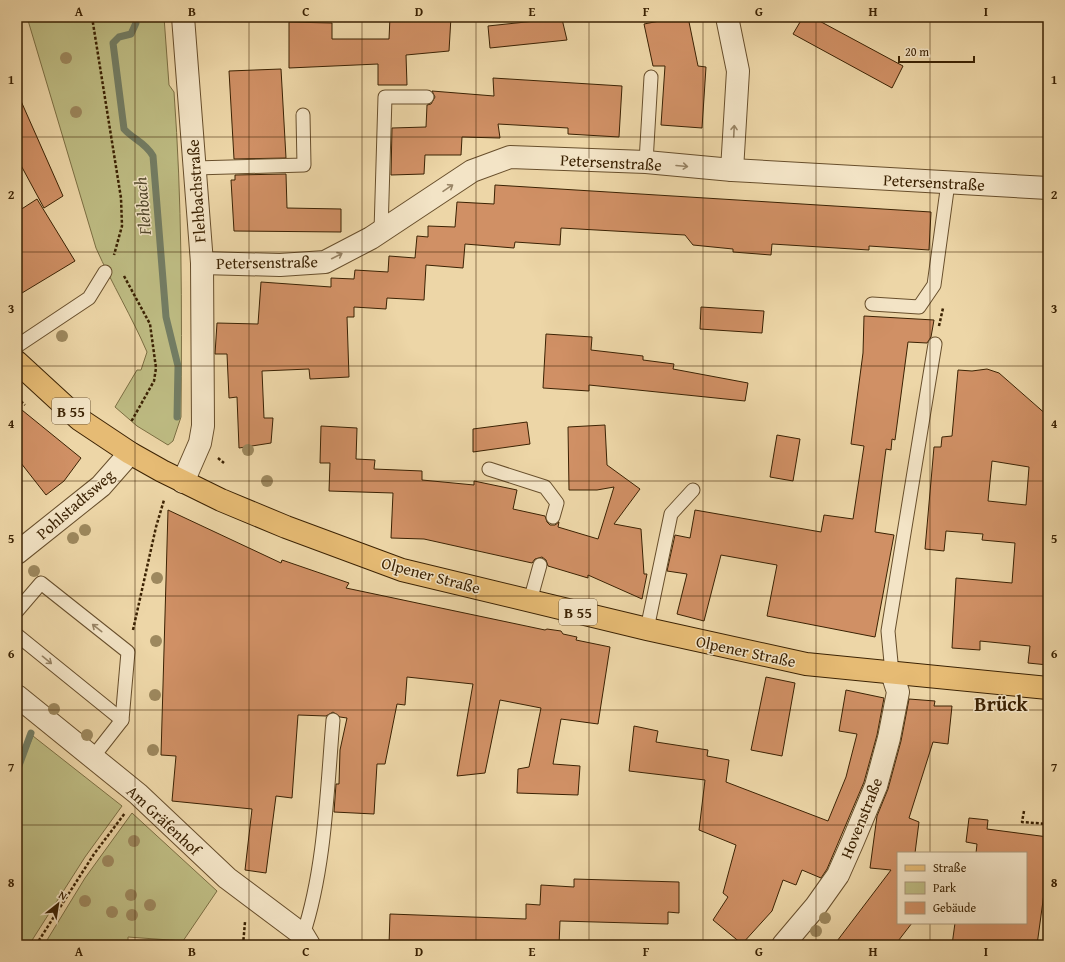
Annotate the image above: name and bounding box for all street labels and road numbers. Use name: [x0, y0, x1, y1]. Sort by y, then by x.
street label: Flehbachstraße: [180, 139, 212, 243]
street label: Petersenstraße: [560, 147, 662, 177]
street label: Petersenstraße: [883, 167, 985, 197]
street label: Petersenstraße: [216, 249, 318, 275]
road number: B 55: [52, 398, 90, 424]
street label: Pohlstadtsweg: [31, 463, 119, 545]
street label: Olpener Straße: [379, 550, 483, 600]
road number: B 55: [559, 599, 597, 625]
street label: Olpener Straße: [694, 629, 798, 673]
street label: Hovenstraße: [834, 774, 888, 862]
street label: Am Gräfenhof: [122, 779, 208, 862]

